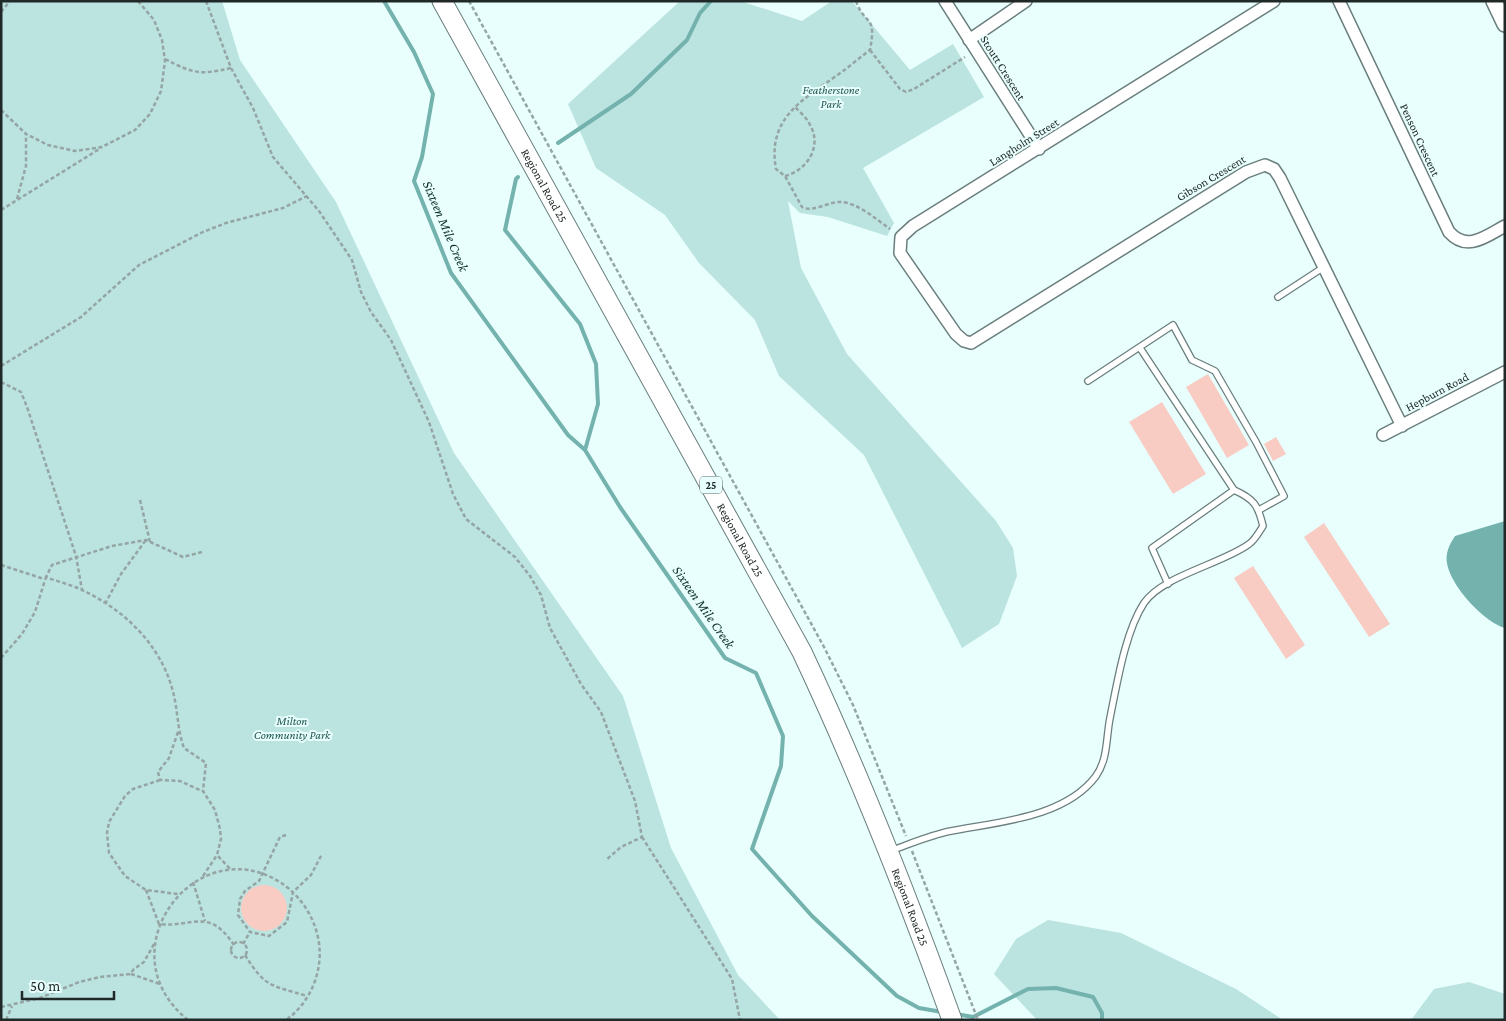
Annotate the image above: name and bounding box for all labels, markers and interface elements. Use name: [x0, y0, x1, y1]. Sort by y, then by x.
street label: Stoutt Crescent: [978, 33, 1029, 104]
park label: Featherstone Park: [803, 83, 860, 111]
street label: Penson Crescent: [1397, 101, 1443, 179]
street label: Langholm Street: [987, 114, 1062, 169]
street label: Regional Road 25: [518, 146, 570, 225]
street label: Gibson Crescent: [1174, 151, 1249, 204]
water label: Sixteen Mile Creek: [420, 178, 473, 275]
street label: Hepburn Road: [1403, 369, 1471, 414]
road number: 25: [700, 476, 722, 494]
street label: Regional Road 25: [714, 501, 766, 579]
water label: Sixteen Mile Creek: [670, 563, 739, 652]
park label: Milton Community Park: [254, 714, 331, 742]
street label: Regional Road 25: [889, 866, 931, 948]
scale bar: [22, 968, 115, 1000]
text: 50 m: [30, 978, 60, 994]

